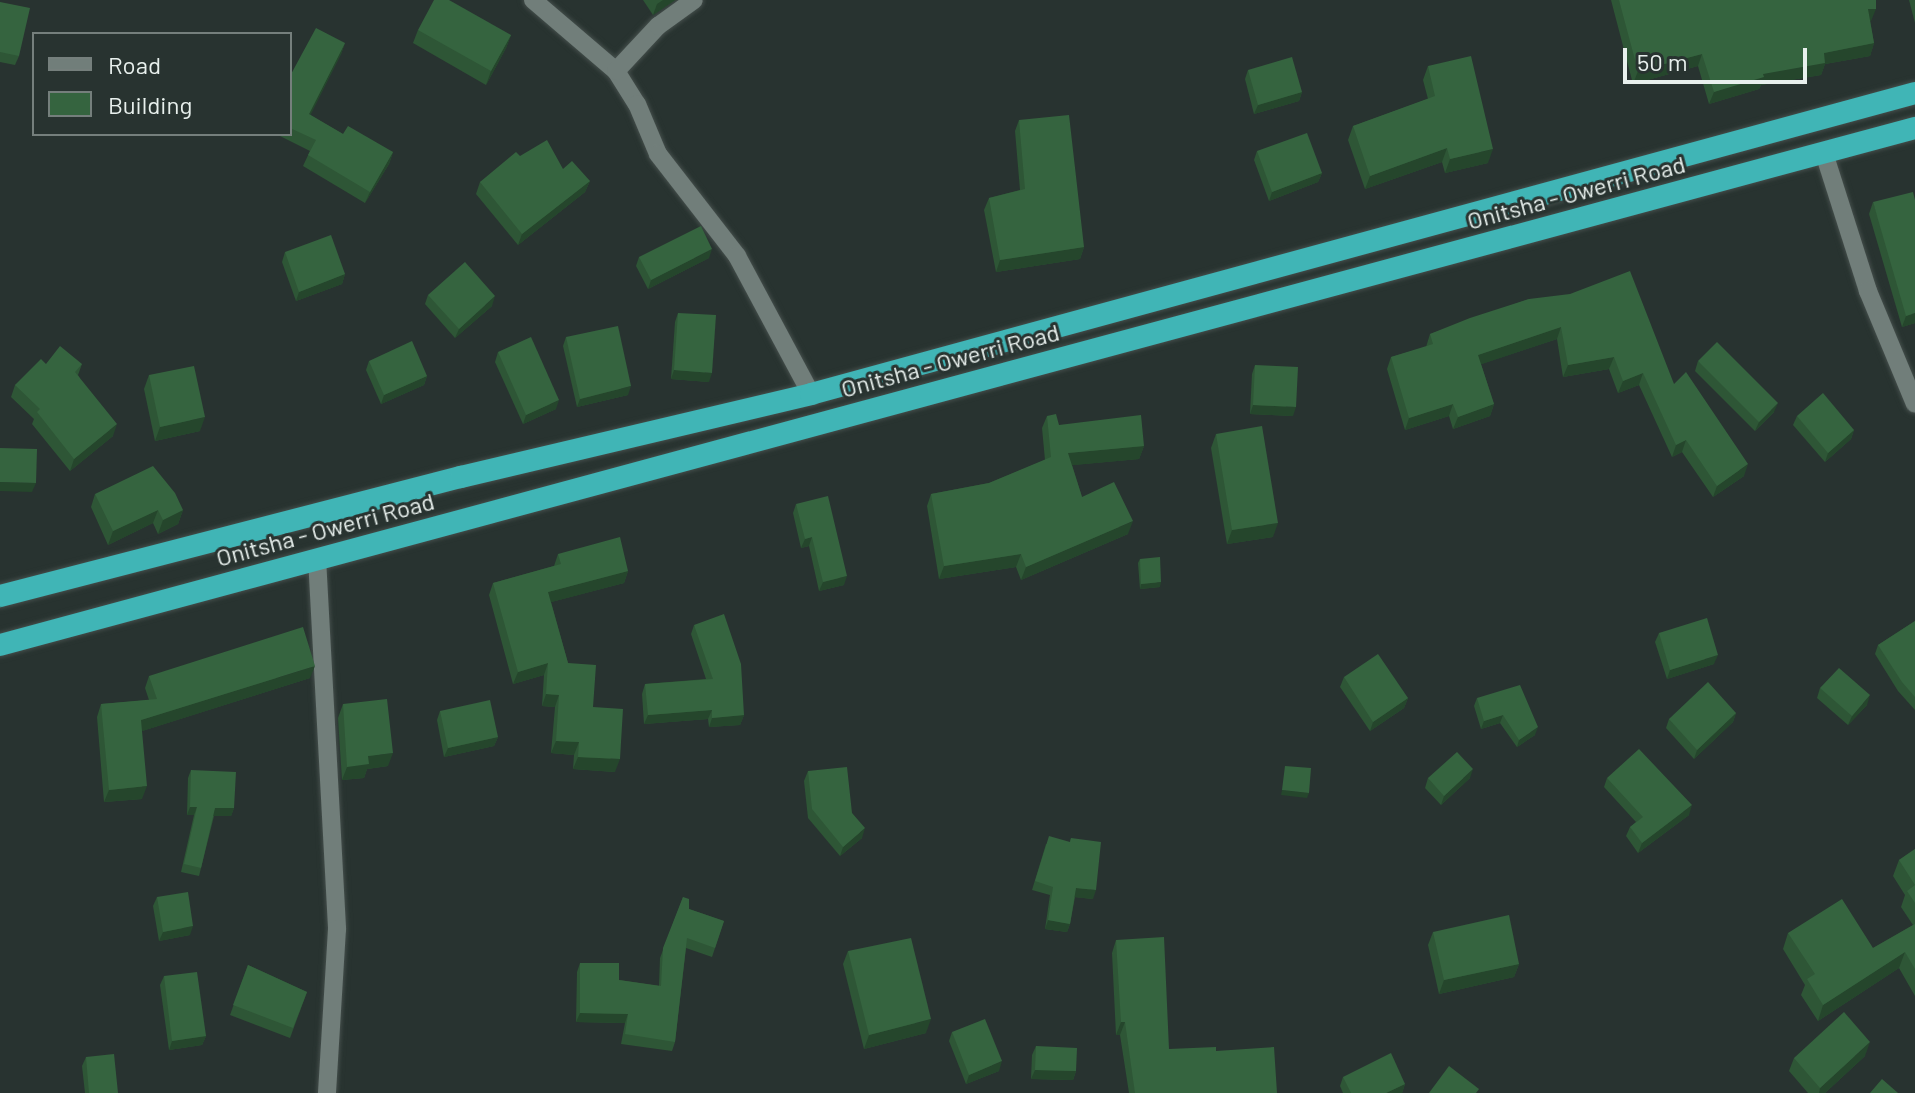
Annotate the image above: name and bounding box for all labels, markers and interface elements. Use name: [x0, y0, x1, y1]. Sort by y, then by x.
legend: [32, 32, 292, 136]
scale bar: [1627, 32, 1811, 82]
text: 50 m: [1637, 47, 1688, 76]
text: Road: [108, 50, 161, 79]
text: Building: [108, 90, 192, 119]
street label: Onitsha - Owerri Road: [1464, 149, 1688, 235]
street label: Onitsha - Owerri Road: [838, 317, 1062, 403]
street label: Onitsha - Owerri Road: [213, 486, 437, 572]

